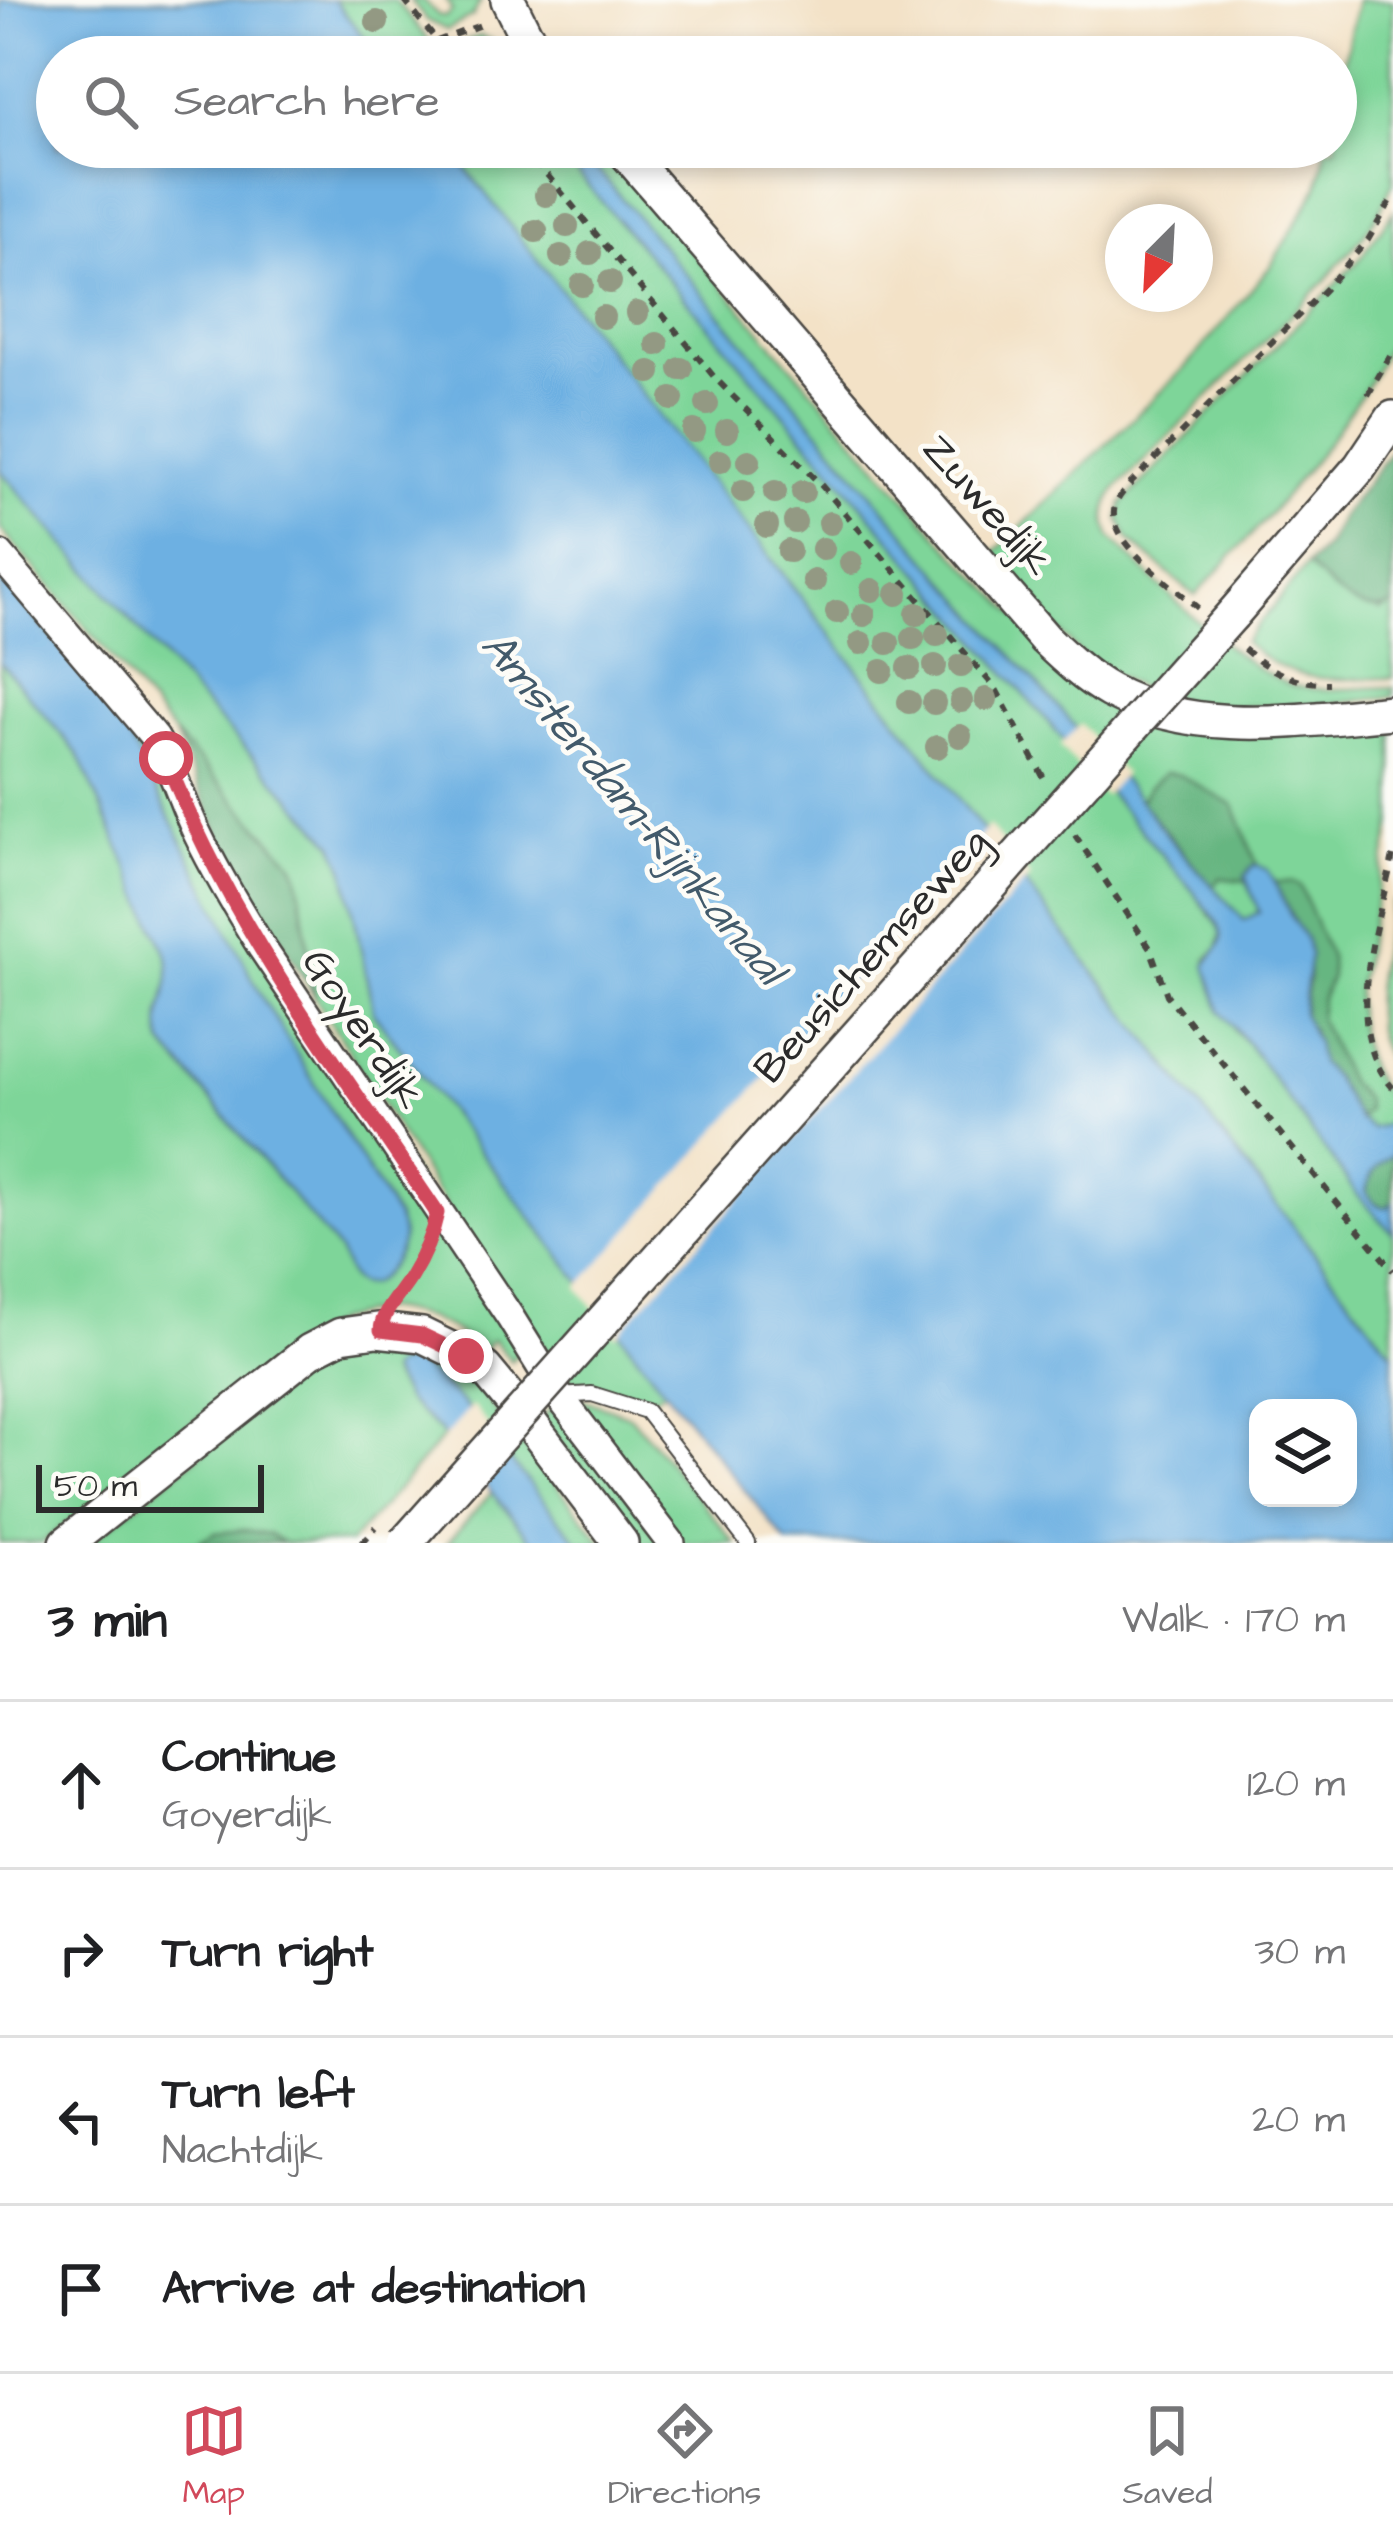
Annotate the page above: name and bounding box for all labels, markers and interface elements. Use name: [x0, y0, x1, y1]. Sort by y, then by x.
search box: [36, 36, 1357, 168]
icon: search: [78, 69, 144, 135]
text: Search here: [174, 71, 440, 133]
north arrow: [1105, 204, 1213, 312]
street label: Zuwedijk: [908, 422, 1065, 590]
water label: Amsterdam-Rijnkanaal: [466, 618, 802, 1002]
route start: [139, 731, 193, 785]
street label: Beusichemseweg: [742, 815, 1003, 1097]
street label: Goyerdijk: [287, 938, 438, 1122]
route end: [439, 1329, 493, 1383]
map controls: [1249, 1399, 1357, 1507]
button: layers: [1249, 1399, 1357, 1507]
scale bar: [36, 1459, 264, 1512]
text: 50 m: [54, 1463, 137, 1509]
text: 3 min: [48, 1586, 167, 1657]
text: Walk · 170 m: [1122, 1594, 1345, 1648]
text: Continue: [162, 1727, 336, 1789]
icon: ahead: [48, 1752, 114, 1818]
text: 120 m: [1247, 1758, 1345, 1812]
text: Goyerdijk: [162, 1789, 332, 1843]
icon: right: [48, 1920, 114, 1986]
text: Turn right: [162, 1922, 374, 1984]
text: 30 m: [1255, 1926, 1345, 1980]
text: Turn left: [162, 2063, 355, 2125]
icon: left: [48, 2088, 114, 2154]
text: 20 m: [1252, 2094, 1345, 2148]
text: Nachtdijk: [162, 2125, 323, 2179]
icon: arrive: [48, 2256, 114, 2322]
text: Arrive at destination: [162, 2258, 585, 2320]
tab: Map: [181, 2398, 247, 2516]
tab: Directions: [608, 2398, 761, 2516]
tab: Saved: [1122, 2398, 1212, 2516]

